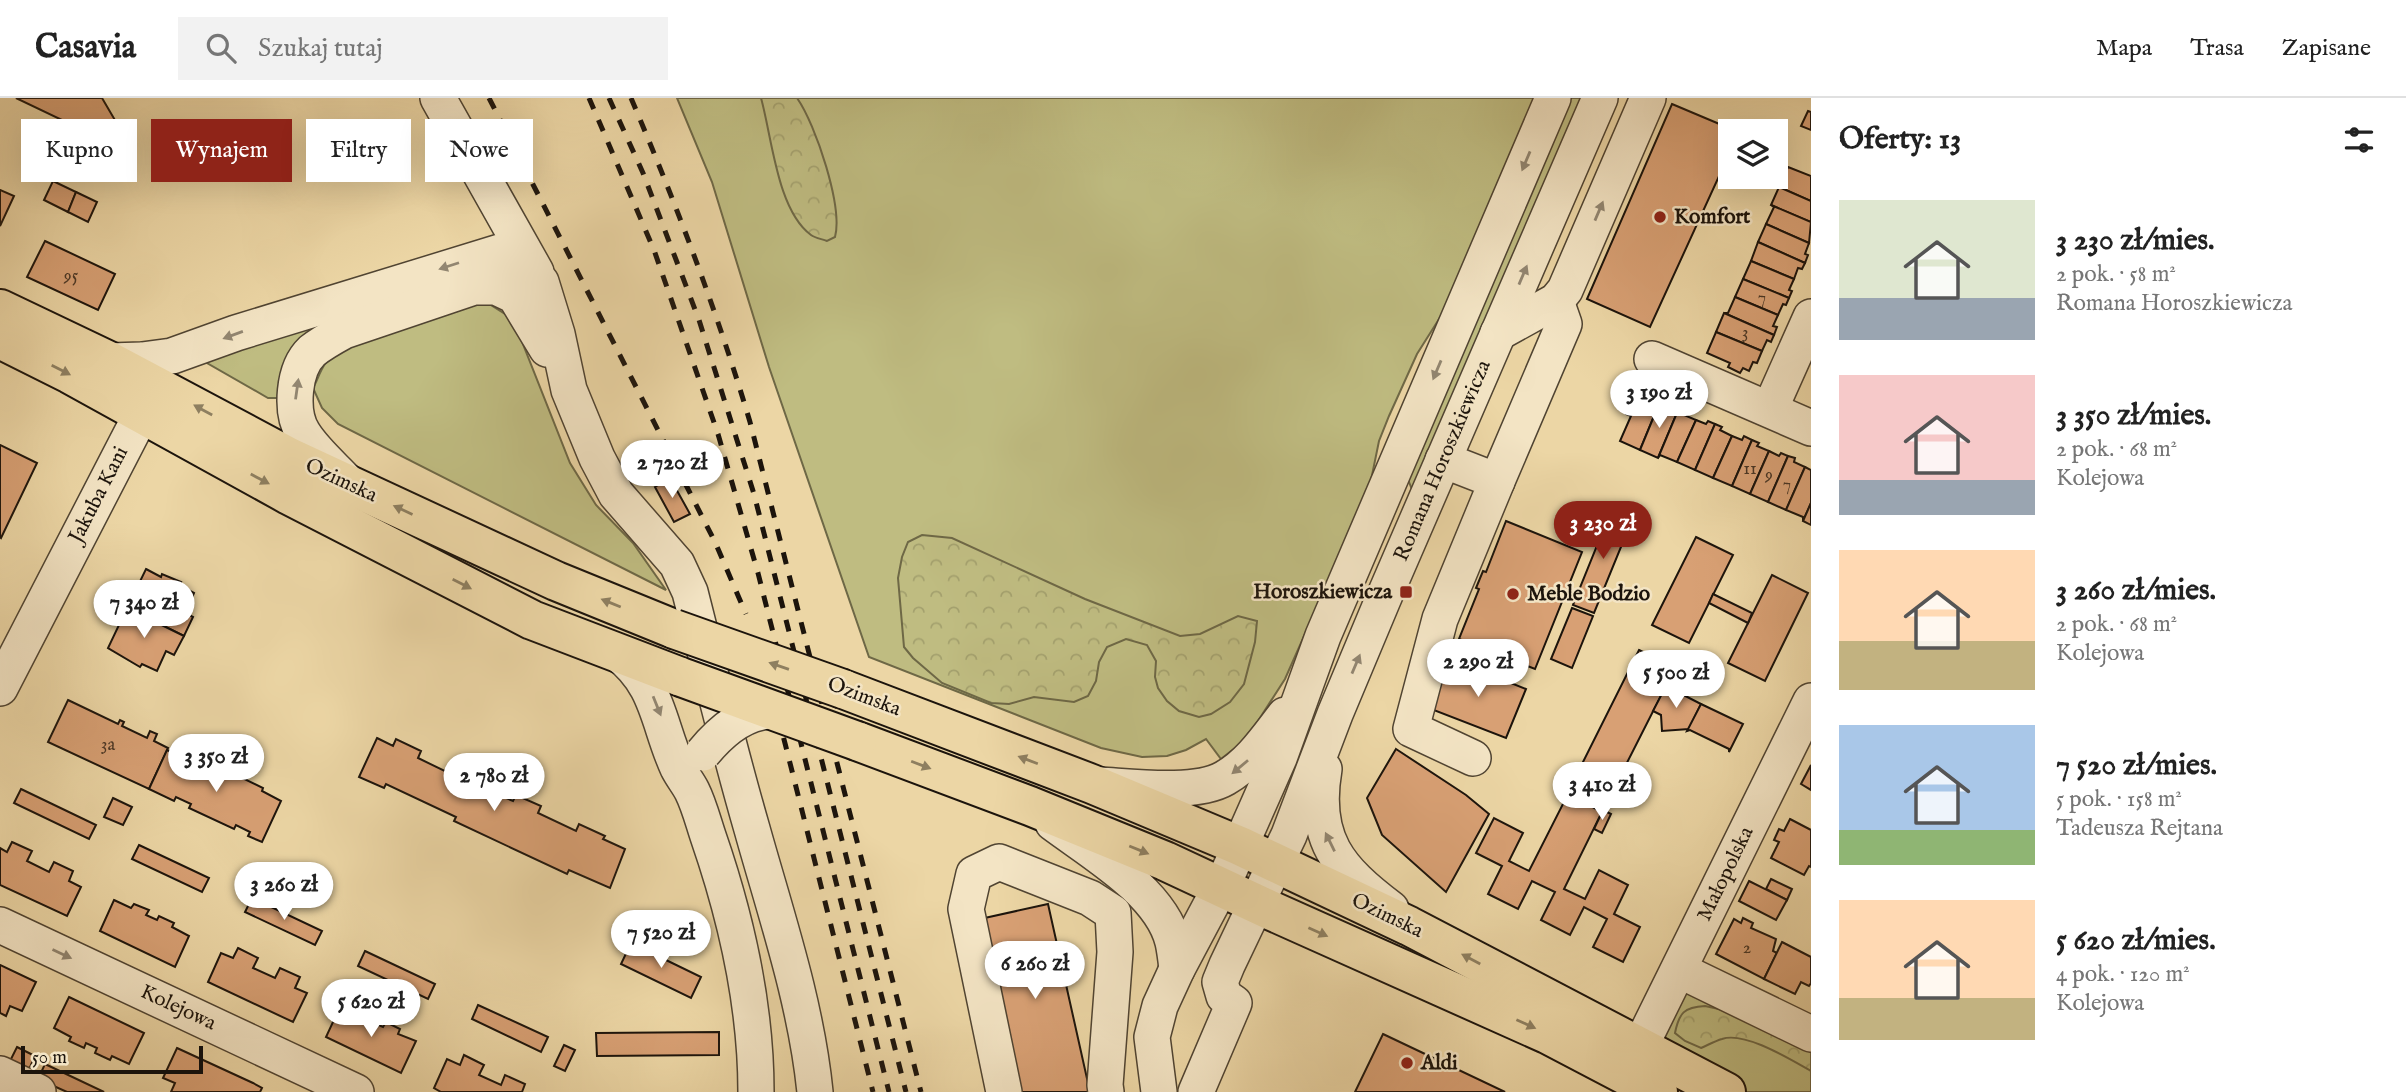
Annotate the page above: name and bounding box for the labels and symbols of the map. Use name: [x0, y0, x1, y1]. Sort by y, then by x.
one-way arrow: [1520, 150, 1531, 171]
one-way arrow: [1594, 201, 1605, 222]
place label: Komfort: [1674, 204, 1751, 231]
marker: Komfort: [1652, 209, 1668, 225]
one-way arrow: [439, 262, 460, 272]
house number: 95: [63, 265, 79, 288]
one-way arrow: [1517, 265, 1529, 285]
house number: 7: [1758, 287, 1766, 310]
house number: 3: [1742, 322, 1748, 345]
one-way arrow: [222, 330, 243, 341]
street label: Romana Horoszkiewicza: [1388, 355, 1498, 566]
one-way arrow: [1431, 360, 1443, 380]
one-way arrow: [51, 364, 71, 375]
pin: 3 190 zł: [1587, 370, 1731, 430]
one-way arrow: [291, 378, 302, 400]
one-way arrow: [193, 404, 213, 416]
pin: 2 720 zł: [600, 440, 744, 500]
street label: Jakuba Kani: [62, 442, 135, 550]
street label: Ozimska: [301, 453, 382, 510]
house number: 11: [1743, 458, 1757, 481]
house number: 9: [1764, 464, 1773, 487]
one-way arrow: [250, 474, 270, 485]
house number: 7: [1783, 474, 1791, 497]
pin: 3 230 zł: [1531, 502, 1675, 561]
one-way arrow: [393, 504, 414, 515]
one-way arrow: [452, 578, 472, 589]
place label: Horoszkiewicza: [1253, 579, 1393, 606]
pin: 7 340 zł: [72, 580, 216, 640]
place label: Meble Bodzio: [1527, 581, 1651, 608]
marker: Horoszkiewicza: [1398, 584, 1414, 600]
marker: Meble Bodzio: [1505, 586, 1521, 602]
one-way arrow: [600, 598, 621, 609]
pin: 2 290 zł: [1406, 640, 1550, 699]
pin: 5 500 zł: [1604, 650, 1748, 710]
one-way arrow: [1350, 653, 1361, 674]
one-way arrow: [769, 660, 790, 671]
street label: Ozimska: [823, 671, 905, 724]
one-way arrow: [652, 696, 663, 717]
house number: 3a: [101, 734, 115, 757]
pin: 3 350 zł: [144, 734, 288, 794]
pin: 2 780 zł: [422, 754, 566, 813]
one-way arrow: [1017, 754, 1038, 765]
one-way arrow: [911, 759, 932, 770]
one-way arrow: [1231, 759, 1249, 774]
pin: 3 410 zł: [1530, 762, 1674, 822]
street label: Małopolska: [1692, 821, 1761, 926]
one-way arrow: [1324, 832, 1335, 852]
one-way arrow: [1129, 844, 1149, 856]
pin: 3 260 zł: [212, 862, 356, 922]
street label: Ozimska: [1347, 887, 1428, 945]
pin: 7 520 zł: [589, 910, 733, 970]
one-way arrow: [1308, 926, 1328, 938]
house number: 2: [1743, 937, 1751, 960]
pin: 6 260 zł: [963, 942, 1107, 1001]
one-way arrow: [52, 948, 72, 960]
one-way arrow: [1461, 953, 1481, 964]
street label: Kolejowa: [136, 979, 221, 1038]
pin: 5 620 zł: [299, 979, 443, 1039]
one-way arrow: [1516, 1018, 1536, 1030]
scale bar: [21, 1043, 203, 1075]
place label: Aldi: [1420, 1050, 1458, 1077]
marker: Aldi: [1399, 1055, 1415, 1071]

